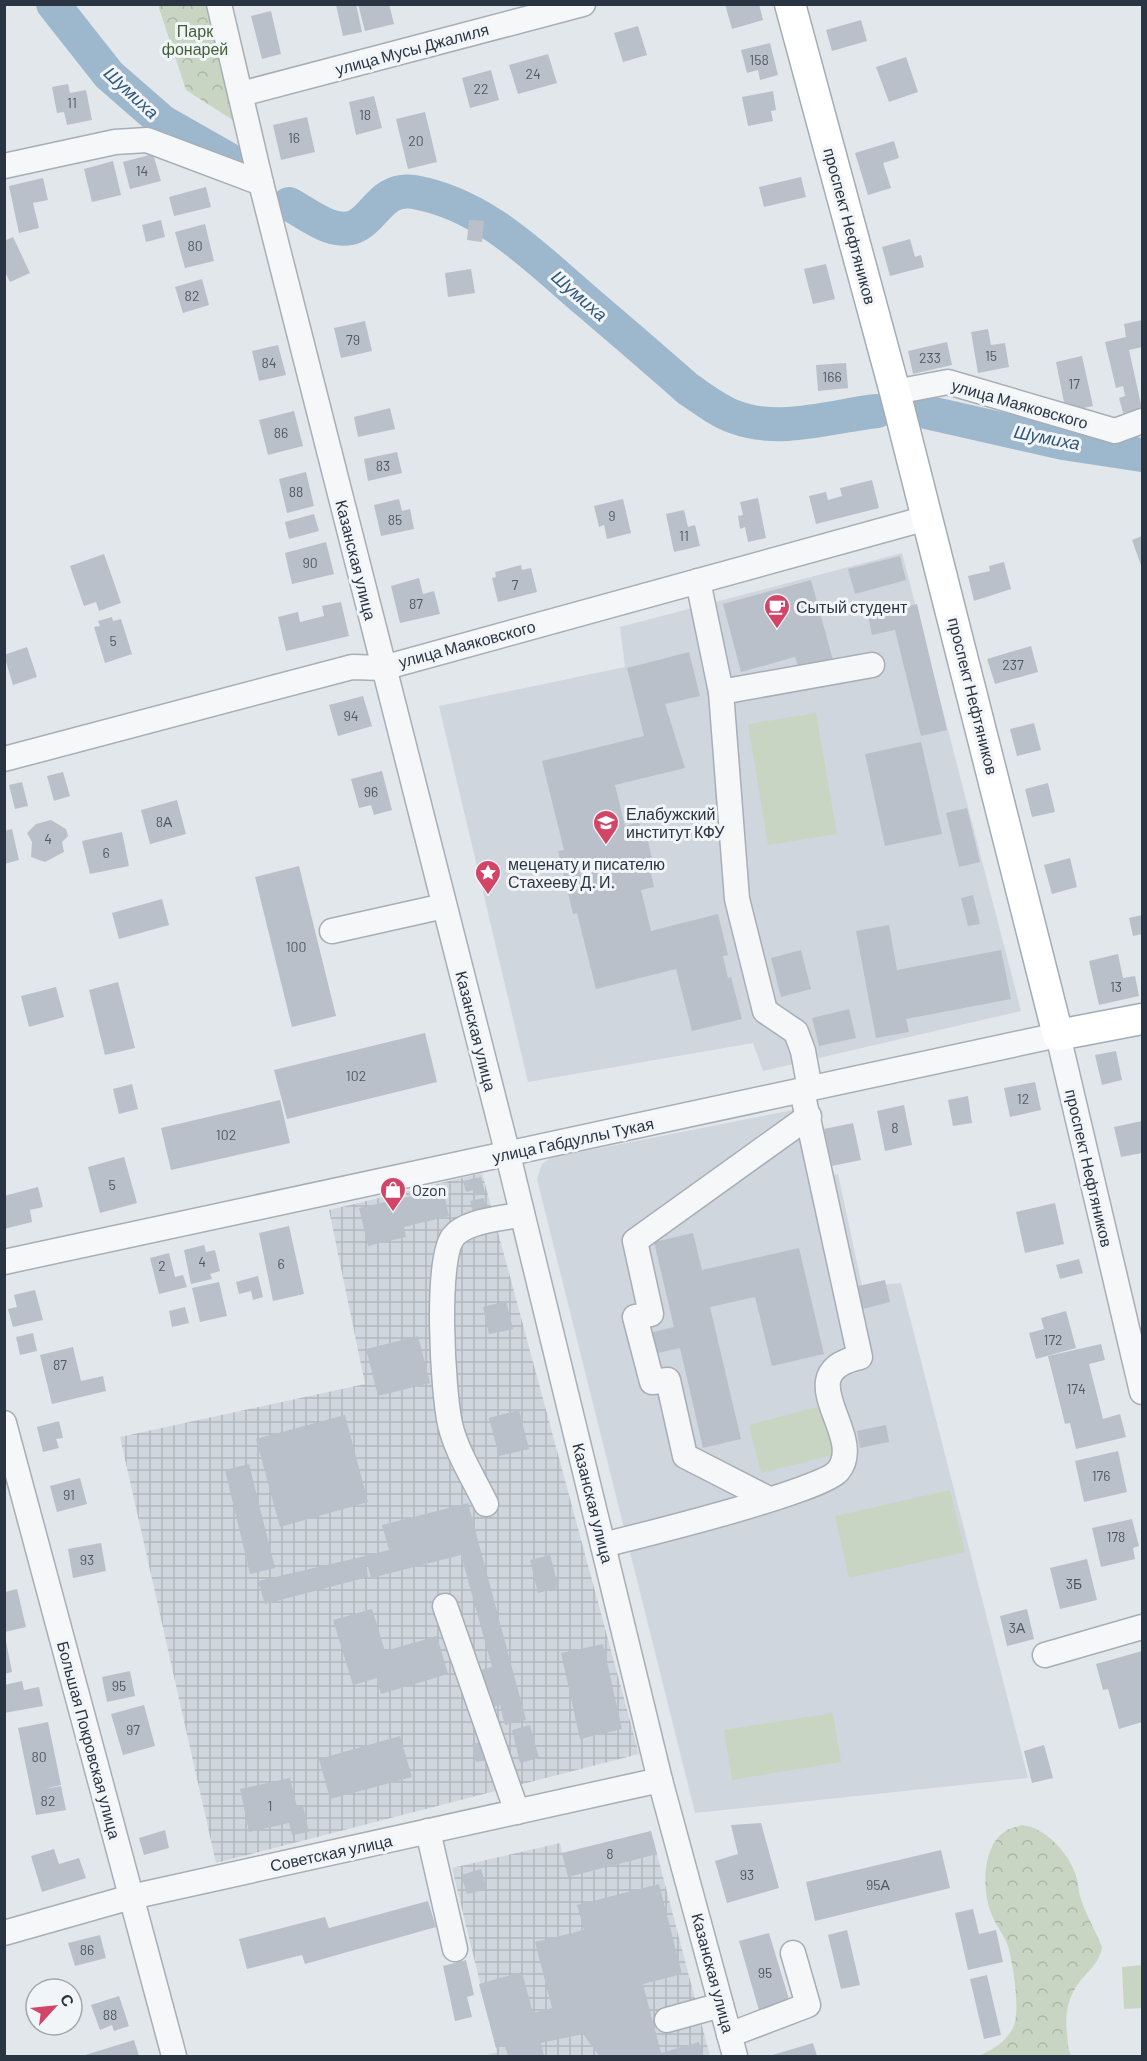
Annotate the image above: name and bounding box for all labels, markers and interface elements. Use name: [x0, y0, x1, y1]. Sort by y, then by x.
street label: улица Мусы Джалиля: [333, 19, 491, 78]
park label: Парк фонарей: [162, 21, 228, 58]
house number: 158: [749, 51, 769, 68]
water label: Шумиха: [100, 61, 164, 123]
house number: 24: [525, 65, 541, 82]
house number: 22: [473, 80, 489, 97]
house number: 11: [67, 94, 77, 111]
house number: 18: [359, 106, 371, 123]
house number: 16: [288, 129, 300, 146]
house number: 20: [408, 132, 424, 149]
street label: проспект Нефтяников: [820, 145, 881, 306]
house number: 14: [136, 162, 148, 179]
house number: 80: [187, 237, 203, 254]
water label: Шумиха: [547, 265, 612, 325]
house number: 82: [185, 287, 199, 304]
house number: 79: [346, 331, 360, 348]
house number: 15: [985, 347, 997, 364]
house number: 233: [919, 349, 941, 366]
house number: 84: [261, 354, 277, 371]
house number: 166: [822, 368, 842, 385]
street label: улица Маяковского: [950, 375, 1091, 432]
house number: 17: [1068, 375, 1080, 392]
water label: Шумиха: [1012, 420, 1082, 454]
house number: 86: [274, 424, 288, 441]
house number: 83: [376, 457, 390, 474]
house number: 88: [289, 483, 303, 500]
street label: Казанская улица: [332, 498, 381, 622]
house number: 9: [608, 507, 616, 524]
house number: 85: [388, 511, 402, 528]
house number: 11: [679, 527, 689, 544]
house number: 90: [302, 554, 318, 571]
house number: 7: [512, 576, 519, 593]
cafe icon: Сытый студент: [762, 592, 792, 630]
house number: 87: [409, 595, 423, 612]
place label: Сытый студент: [796, 597, 908, 616]
street label: проспект Нефтяников: [945, 615, 1002, 776]
street label: улица Маяковского: [396, 616, 538, 671]
house number: 5: [109, 632, 117, 649]
house number: 237: [1002, 656, 1024, 673]
house number: 94: [343, 707, 359, 724]
house number: 96: [364, 783, 378, 800]
place label: Елабужский институт КФУ: [626, 804, 725, 841]
school or university icon: Елабужский институт КФУ: [591, 808, 621, 846]
house number: 8А: [156, 813, 173, 830]
house number: 4: [44, 830, 52, 847]
house number: 6: [102, 844, 110, 861]
place label: меценату и писателю Стахееву Д. И.: [508, 854, 665, 891]
place icon: меценату и писателю Стахееву Д. И.: [473, 858, 503, 896]
house number: 100: [286, 938, 306, 955]
street label: Казанская улица: [452, 969, 501, 1093]
house number: 13: [1110, 978, 1122, 995]
house number: 102: [346, 1067, 366, 1084]
street label: проспект Нефтяников: [1062, 1087, 1117, 1249]
house number: 12: [1017, 1090, 1029, 1107]
street label: улица Габдуллы Тукая: [490, 1113, 655, 1166]
house number: 8: [891, 1119, 899, 1136]
house number: 102: [216, 1126, 236, 1143]
shop icon: Ozon: [378, 1175, 408, 1213]
house number: 5: [108, 1176, 116, 1193]
place label: Ozon: [412, 1180, 446, 1199]
house number: 4: [198, 1253, 206, 1270]
house number: 6: [277, 1255, 285, 1272]
house number: 2: [158, 1257, 166, 1274]
house number: 172: [1043, 1331, 1063, 1348]
house number: 87: [53, 1356, 67, 1373]
house number: 174: [1066, 1380, 1086, 1397]
street label: Казанская улица: [569, 1441, 618, 1565]
house number: 176: [1092, 1467, 1110, 1484]
house number: 91: [63, 1486, 75, 1503]
house number: 178: [1107, 1528, 1125, 1545]
house number: 93: [80, 1551, 94, 1568]
house number: 3Б: [1066, 1575, 1082, 1592]
house number: 3А: [1009, 1619, 1026, 1636]
street label: Большая Покровская улица: [54, 1639, 125, 1841]
house number: 95: [112, 1677, 126, 1694]
house number: 97: [126, 1721, 140, 1738]
house number: 80: [31, 1748, 47, 1765]
house number: 82: [41, 1792, 55, 1809]
house number: 1: [268, 1797, 272, 1814]
street label: Советская улица: [268, 1830, 394, 1875]
house number: 8: [606, 1845, 614, 1862]
house number: 93: [740, 1866, 754, 1883]
house number: 95А: [866, 1876, 891, 1893]
street label: Казанская улица: [688, 1911, 739, 2035]
house number: 86: [80, 1941, 94, 1958]
house number: 95: [758, 1964, 772, 1981]
north arrow: [24, 1977, 84, 2037]
text: С: [57, 1990, 79, 2010]
house number: 88: [103, 2006, 117, 2023]

